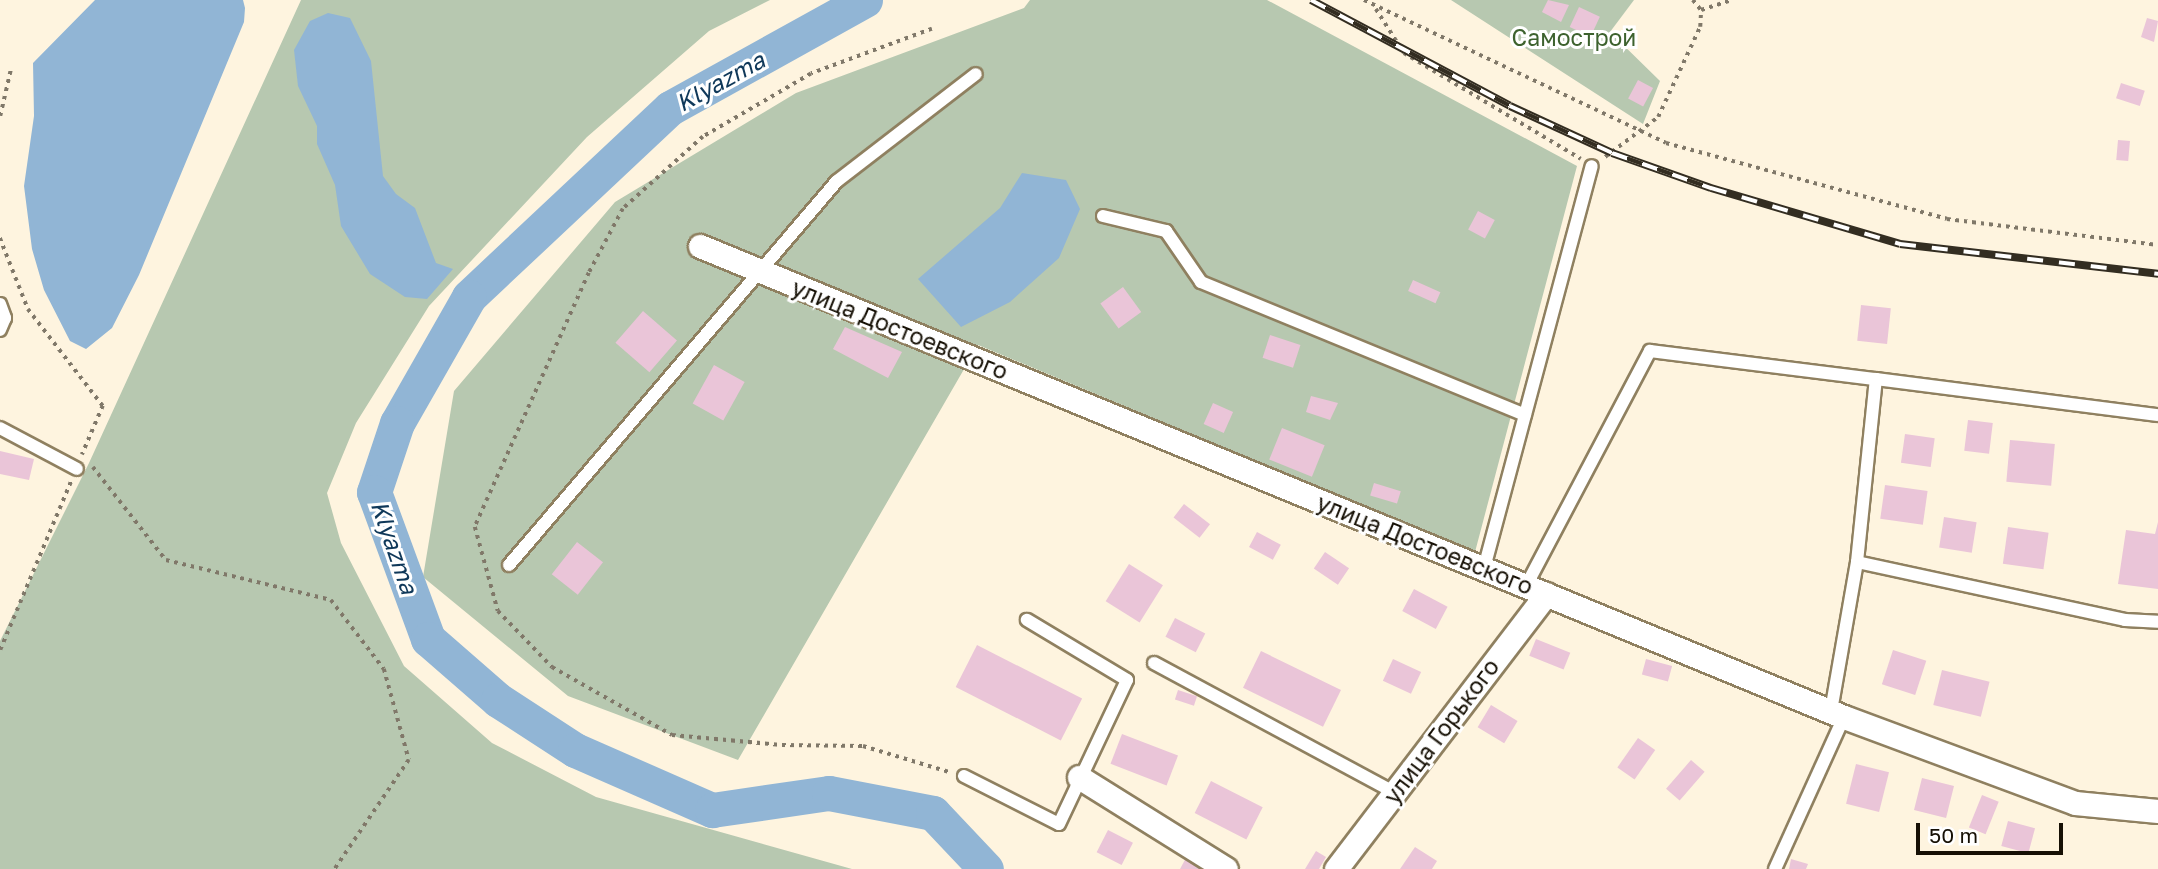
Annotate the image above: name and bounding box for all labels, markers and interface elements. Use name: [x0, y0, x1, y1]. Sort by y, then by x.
park label: Самострой: [1512, 23, 1636, 51]
water label: Klyazma: [671, 45, 769, 117]
street label: улица Достоевского: [788, 273, 1012, 385]
street label: улица Достоевского: [1313, 488, 1537, 600]
water label: Klyazma: [366, 497, 424, 597]
street label: улица Горького: [1378, 653, 1504, 809]
scale bar: [1920, 810, 2067, 854]
text: 50 m: [1929, 822, 1978, 848]

